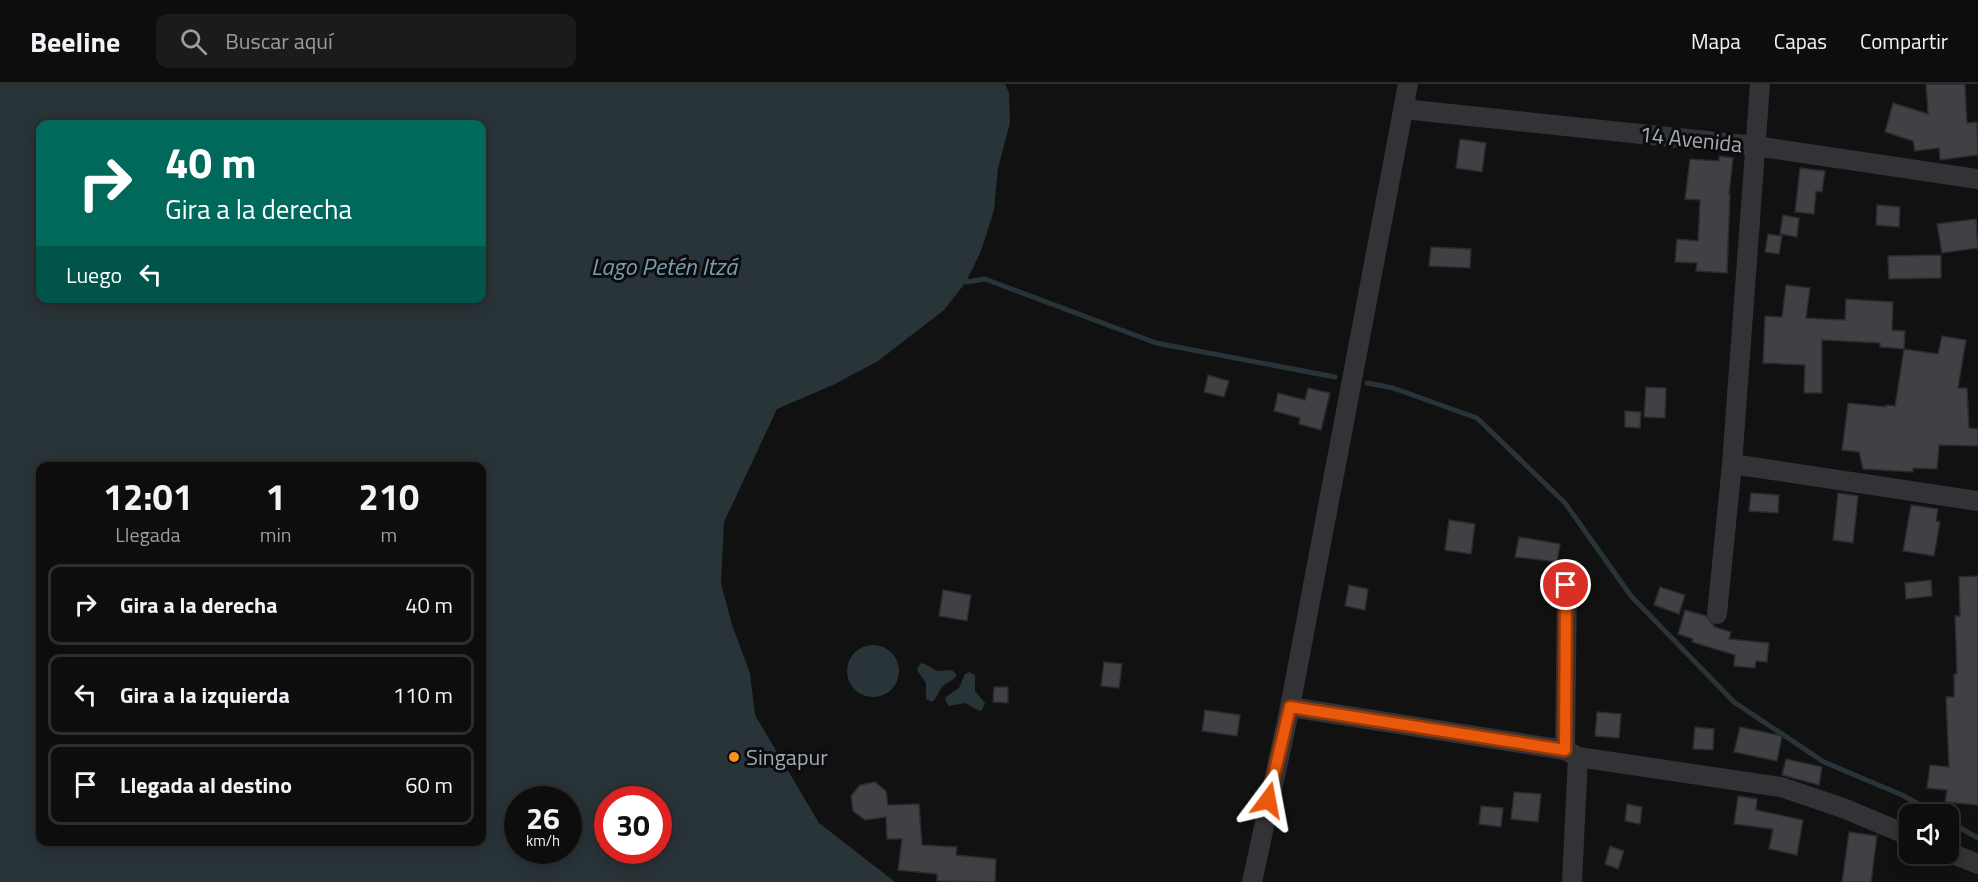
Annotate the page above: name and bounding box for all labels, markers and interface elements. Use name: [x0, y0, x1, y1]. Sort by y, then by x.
search box: [156, 14, 576, 68]
text: Beeline: [30, 20, 120, 63]
text: Buscar aquí: [225, 24, 333, 58]
icon: search: [177, 25, 210, 58]
text: Mapa: [1691, 25, 1741, 57]
text: Capas: [1774, 25, 1827, 57]
text: Compartir: [1860, 25, 1948, 57]
street label: 14 Avenida: [1638, 117, 1744, 161]
text: 40 m: [165, 130, 257, 194]
icon: right: [66, 144, 144, 222]
text: Gira a la derecha: [165, 188, 352, 229]
water label: Lago Petén Itzá: [591, 248, 739, 284]
text: Luego: [66, 258, 122, 292]
icon: left: [134, 258, 167, 291]
text: 12:01: [103, 469, 193, 524]
text: 1: [266, 469, 286, 524]
text: 210: [359, 469, 419, 524]
text: Llegada: [115, 519, 180, 550]
text: min: [260, 519, 292, 550]
text: m: [380, 519, 397, 550]
pin: [1540, 559, 1591, 610]
icon: arrive: [1549, 568, 1582, 601]
icon: right: [69, 588, 102, 621]
text: Gira a la derecha: [120, 588, 277, 622]
text: 40 m: [405, 588, 453, 622]
icon: left: [69, 678, 102, 711]
text: Gira a la izquierda: [120, 678, 290, 712]
text: 110 m: [393, 678, 453, 712]
place label: Singapur: [746, 740, 828, 774]
marker: Singapur: [727, 750, 741, 764]
icon: arrive: [69, 768, 102, 801]
text: Llegada al destino: [120, 768, 292, 802]
text: 60 m: [405, 768, 453, 802]
position arrow: [1236, 768, 1300, 832]
speed limit sign: 30: [594, 786, 672, 864]
text: 26: [526, 795, 560, 841]
map controls: [1899, 804, 1959, 864]
button: sound: [1899, 804, 1959, 864]
text: km/h: [526, 829, 560, 852]

